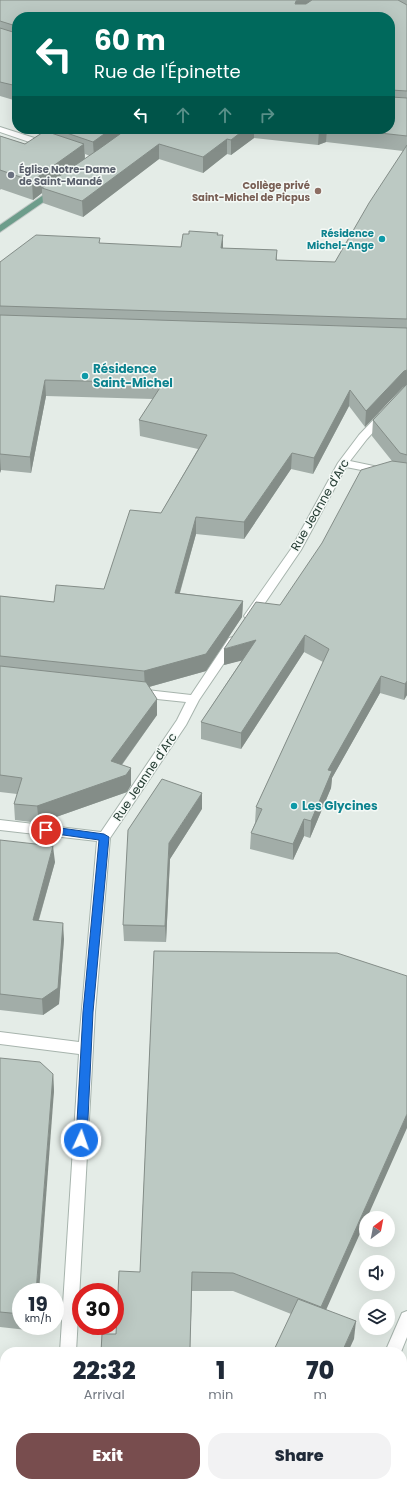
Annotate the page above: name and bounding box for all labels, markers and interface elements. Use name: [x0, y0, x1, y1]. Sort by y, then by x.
text: 60 m: [94, 21, 166, 60]
icon: left: [28, 28, 80, 80]
text: Rue de l'Épinette: [94, 59, 241, 84]
icon: left: [130, 104, 152, 126]
icon: ahead: [172, 104, 194, 126]
icon: ahead: [214, 104, 236, 126]
icon: right: [256, 104, 278, 126]
place label: Église Notre-Dame de Saint-Mandé: [19, 162, 116, 189]
marker: Église Notre-Dame de Saint-Mandé: [6, 170, 16, 180]
place label: Collège privé Saint-Michel de Picpus: [192, 178, 310, 205]
marker: Collège privé Saint-Michel de Picpus: [313, 186, 323, 196]
place label: Résidence Michel-Ange: [307, 226, 374, 253]
marker: Résidence Michel-Ange: [377, 234, 387, 244]
place label: Résidence Saint-Michel: [93, 360, 173, 391]
marker: Résidence Saint-Michel: [80, 371, 90, 381]
street label: Rue Jeanne d'Arc: [286, 456, 353, 554]
street label: Rue Jeanne d'Arc: [109, 729, 181, 824]
place label: Les Glycines: [302, 797, 378, 814]
marker: Les Glycines: [289, 801, 299, 811]
pin: [29, 813, 63, 847]
icon: arrive: [35, 819, 57, 841]
position arrow: [60, 1119, 102, 1161]
north arrow: [359, 1211, 395, 1247]
map controls: [359, 1211, 395, 1335]
button: sound: [359, 1255, 395, 1291]
speed limit sign: 30: [72, 1283, 124, 1335]
text: 19: [28, 1290, 48, 1318]
button: layers: [359, 1299, 395, 1335]
text: km/h: [25, 1311, 51, 1326]
text: 22:32: [73, 1354, 136, 1387]
text: 1: [216, 1354, 225, 1387]
text: 70: [306, 1354, 334, 1387]
text: Arrival: [84, 1385, 125, 1404]
text: min: [208, 1385, 233, 1404]
text: m: [313, 1385, 327, 1404]
button: Exit: [16, 1433, 200, 1479]
button: Share: [208, 1433, 391, 1479]

